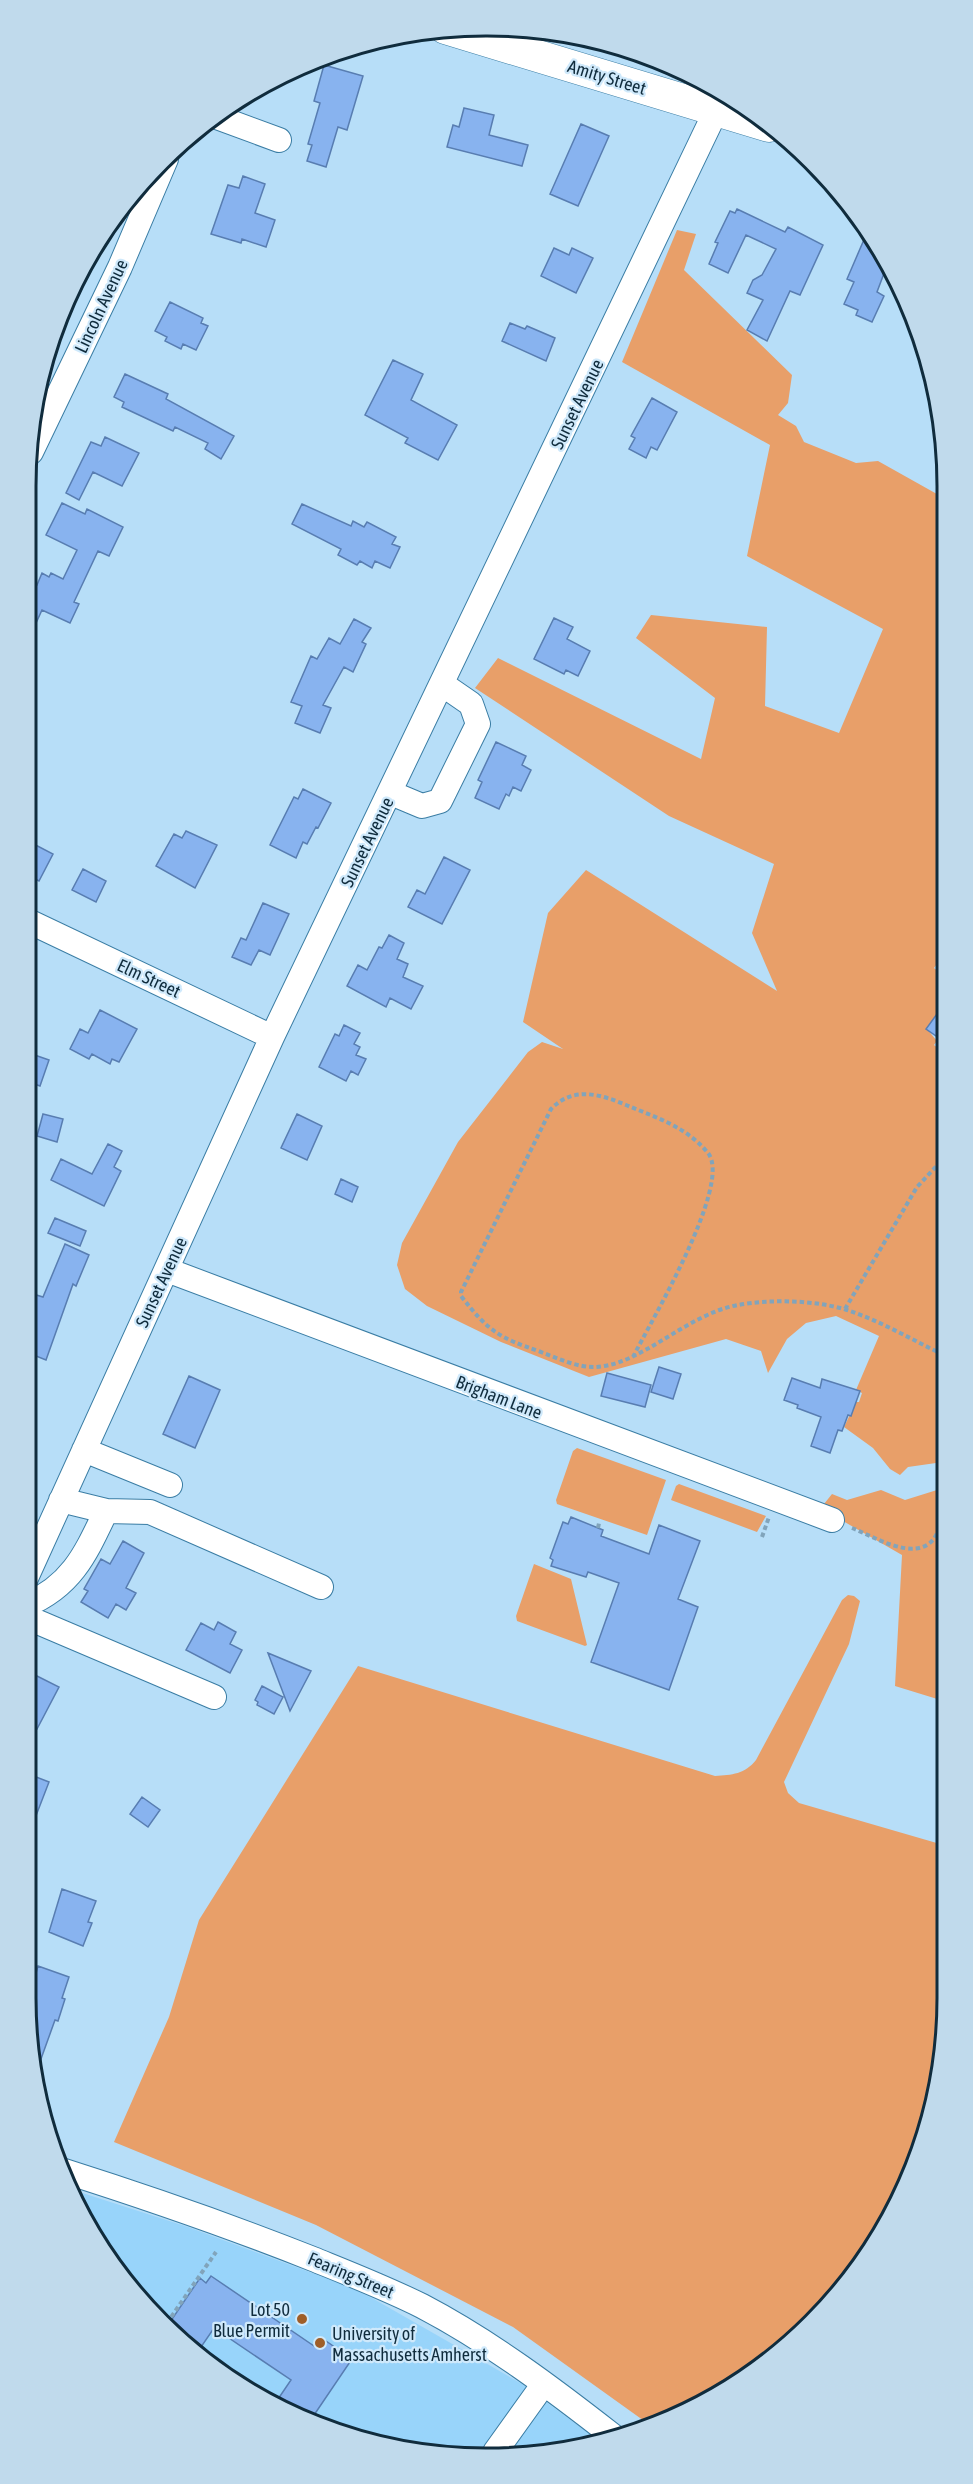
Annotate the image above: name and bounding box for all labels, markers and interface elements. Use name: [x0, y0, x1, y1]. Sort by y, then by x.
street label: Amity Street: [565, 55, 649, 99]
street label: Lincoln Avenue: [70, 256, 132, 356]
street label: Sunset Avenue: [546, 356, 608, 452]
street label: Sunset Avenue: [336, 794, 398, 890]
street label: Elm Street: [114, 954, 184, 1002]
street label: Sunset Avenue: [131, 1234, 191, 1330]
street label: Brigham Lane: [453, 1371, 545, 1423]
street label: Fearing Street: [305, 2247, 397, 2303]
place label: Lot 50 Blue Permit: [213, 2299, 290, 2341]
marker: Lot 50 Blue Permit: [295, 2312, 309, 2326]
place label: University of Massachusetts Amherst: [332, 2323, 487, 2365]
marker: University of Massachusetts Amherst: [313, 2336, 327, 2350]

